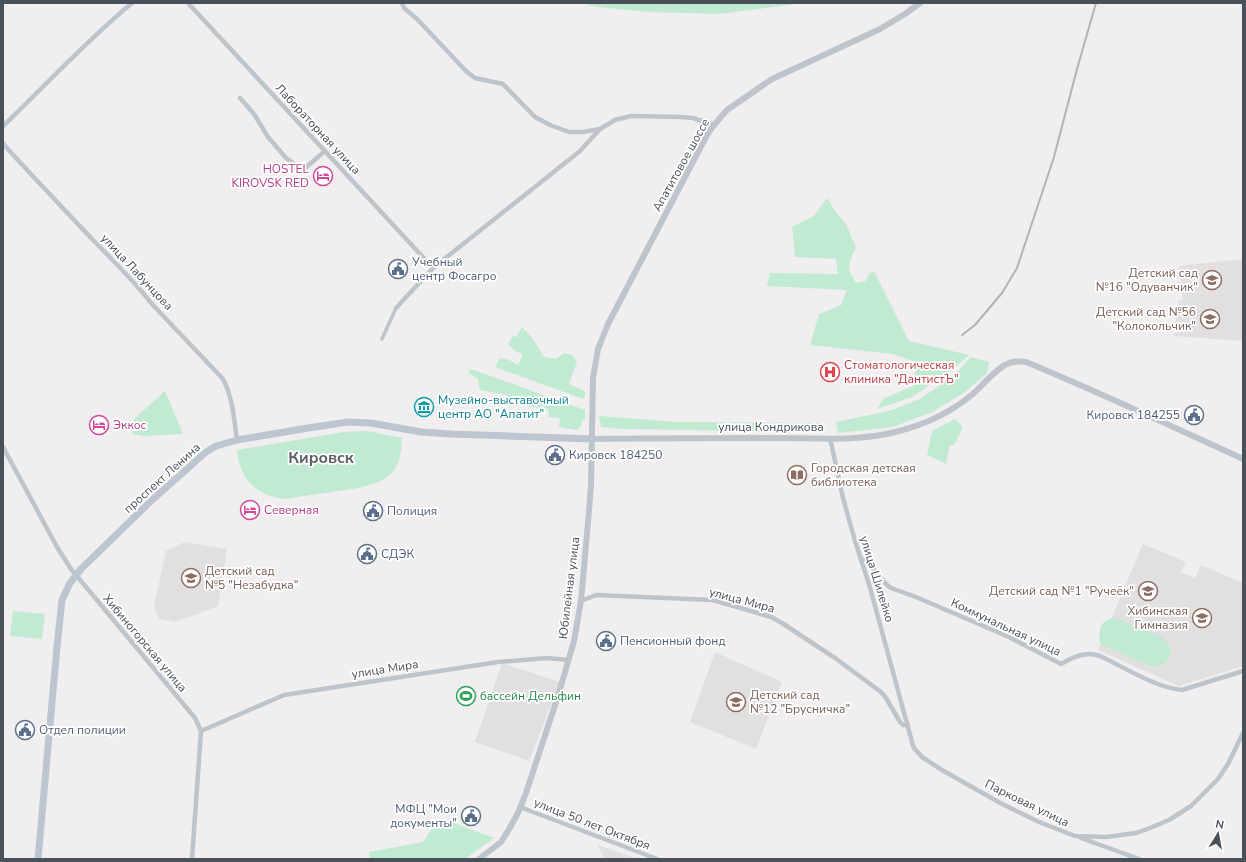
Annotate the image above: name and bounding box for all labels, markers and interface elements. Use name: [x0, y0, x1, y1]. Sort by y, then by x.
street label: Лабораторная улица: [272, 80, 364, 178]
street label: Апатитовое шоссе: [649, 116, 713, 214]
place label: HOSTEL KIROVSK RED: [231, 161, 309, 191]
hotel icon: HOSTEL KIROVSK RED: [312, 165, 334, 187]
street label: улица Лабунцова: [97, 230, 177, 314]
place label: Учебный центр Фосагро: [411, 254, 497, 284]
public building icon: Учебный центр Фосагро: [387, 258, 409, 280]
place label: Детский сад №16 "Одуванчик": [1096, 265, 1198, 295]
school or university icon: Детский сад №16 "Одуванчик": [1201, 269, 1223, 291]
place label: Детский сад №56 "Колокольчик": [1096, 304, 1196, 334]
school or university icon: Детский сад №56 "Колокольчик": [1199, 308, 1221, 330]
place label: Стоматологическая клиника "ДантистЪ": [844, 357, 959, 387]
hospital icon: Стоматологическая клиника "ДантистЪ": [819, 361, 841, 383]
place label: Музейно-выставочный центр АО "Апатит": [438, 392, 569, 422]
museum icon: Музейно-выставочный центр АО "Апатит": [413, 396, 435, 418]
public building icon: Кировск 184255: [1183, 404, 1205, 426]
place label: Кировск 184255: [1087, 407, 1180, 423]
hotel icon: Эккос: [88, 414, 110, 436]
place label: Эккос: [113, 417, 146, 433]
street label: улица Кондрикова: [718, 419, 824, 435]
street label: проспект Ленина: [120, 439, 204, 517]
public building icon: Кировск 184250: [544, 444, 566, 466]
district label: Кировск: [288, 447, 355, 469]
place label: Кировск 184250: [569, 447, 662, 463]
place label: Городская детская библиотека: [811, 460, 916, 490]
library icon: Городская детская библиотека: [786, 464, 808, 486]
hotel icon: Северная: [239, 499, 261, 521]
public building icon: Полиция: [362, 500, 384, 522]
place label: Северная: [264, 502, 319, 518]
place label: Полиция: [387, 503, 437, 519]
street label: улица Шилейко: [856, 534, 898, 624]
street label: Юбилейная улица: [555, 536, 583, 640]
public building icon: СДЭК: [356, 543, 378, 565]
place label: СДЭК: [381, 546, 414, 562]
place label: Детский сад №5 "Незабудка": [205, 563, 298, 593]
school or university icon: Детский сад №5 "Незабудка": [180, 567, 202, 589]
school or university icon: Детский сад №1 "Ручеёк": [1137, 580, 1159, 602]
place label: Детский сад №1 "Ручеёк": [989, 583, 1134, 599]
street label: улица Мира: [707, 584, 777, 616]
street label: Хибиногорская улица: [99, 591, 191, 695]
street label: Коммунальная улица: [948, 594, 1064, 660]
place label: Хибинская Гимназия: [1127, 603, 1188, 633]
school or university icon: Хибинская Гимназия: [1191, 607, 1213, 629]
public building icon: Пенсионный фонд: [595, 630, 617, 652]
place label: Пенсионный фонд: [620, 633, 726, 649]
street label: улица Мира: [350, 656, 420, 682]
sports icon: бассейн Дельфин: [455, 685, 477, 707]
place label: Детский сад №12 "Брусничка": [750, 687, 850, 717]
place label: бассейн Дельфин: [480, 688, 581, 704]
school or university icon: Детский сад №12 "Брусничка": [725, 691, 747, 713]
public building icon: Отдел полиции: [14, 719, 36, 741]
place label: Отдел полиции: [39, 722, 126, 738]
street label: Парковая улица: [982, 776, 1072, 830]
street label: улица 50 лет Октября: [531, 794, 653, 854]
place label: МФЦ "Мои документы": [390, 801, 457, 831]
public building icon: МФЦ "Мои документы": [460, 805, 482, 827]
north arrow: [1198, 814, 1238, 854]
text: N: [1214, 817, 1225, 833]

